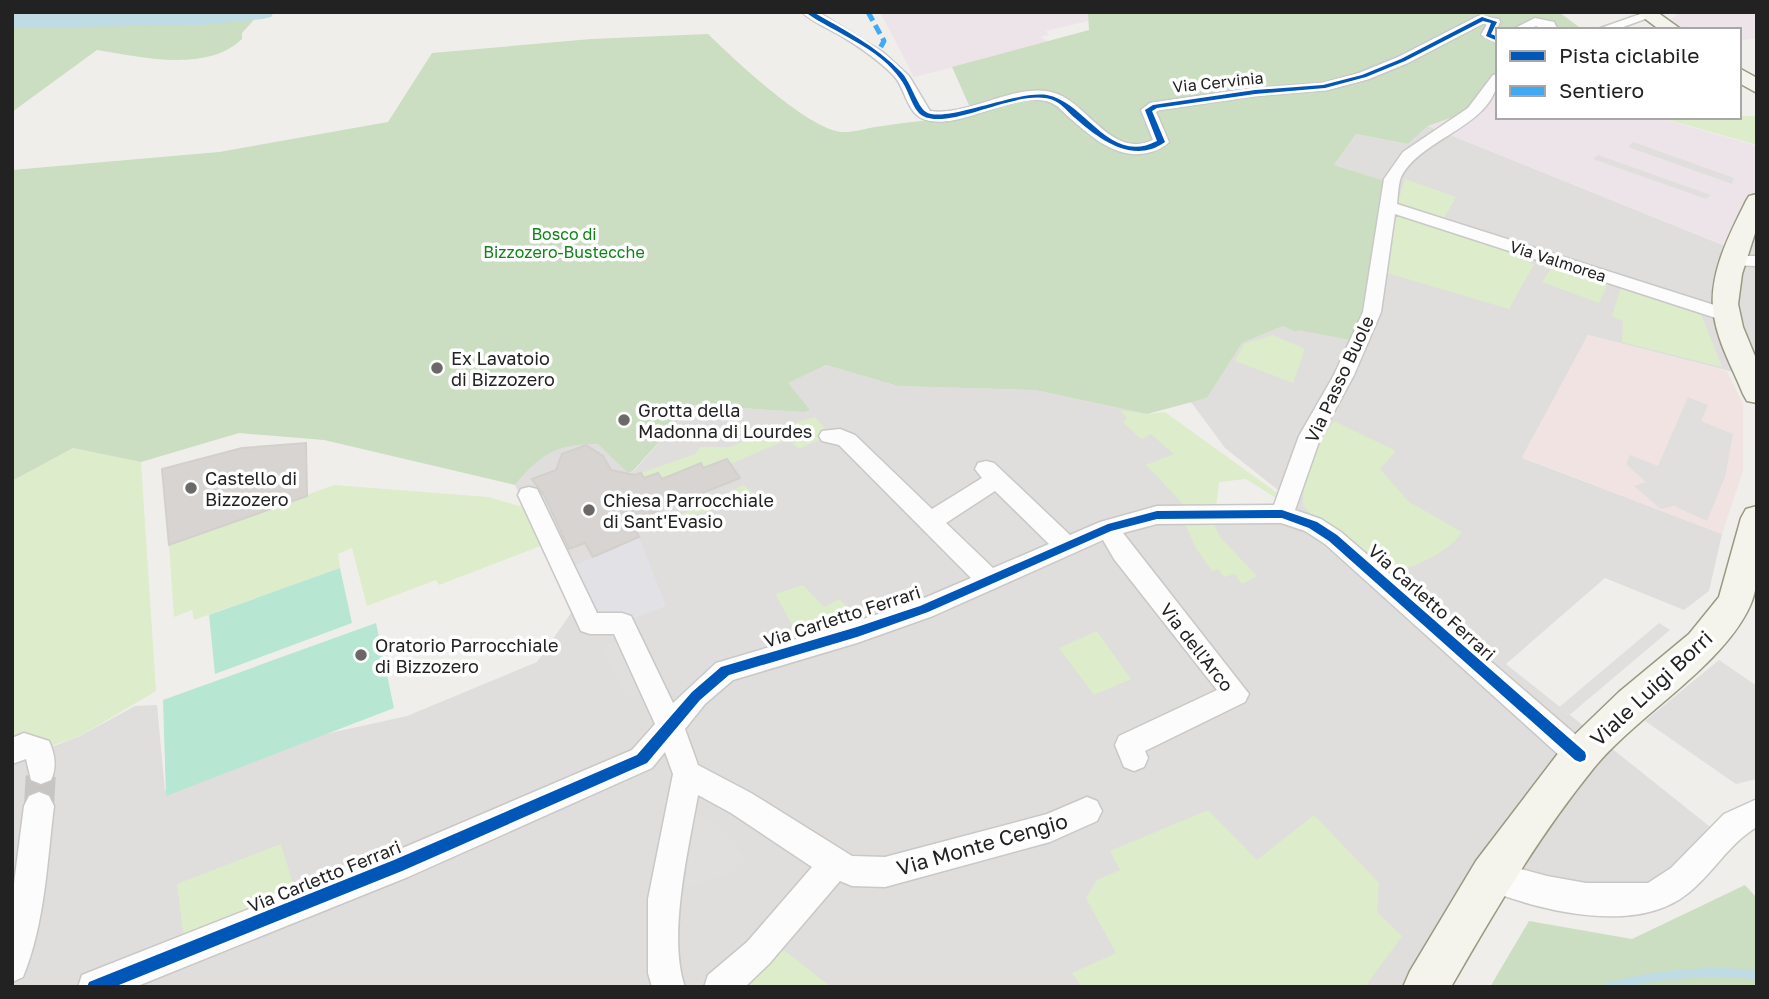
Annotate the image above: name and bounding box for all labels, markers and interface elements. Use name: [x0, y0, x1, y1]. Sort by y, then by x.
legend: [1496, 28, 1741, 119]
text: Pista ciclabile: [1559, 42, 1699, 68]
street label: Via Cervinia: [1172, 67, 1264, 97]
text: Sentiero: [1559, 77, 1644, 103]
park label: Bosco di Bizzozero-Bustecche: [483, 224, 645, 262]
street label: Via Valmorea: [1507, 236, 1609, 286]
street label: Via Passo Buole: [1300, 312, 1378, 446]
place label: Ex Lavatoio di Bizzozero: [451, 347, 555, 390]
marker: Ex Lavatoio di Bizzozero: [429, 360, 445, 376]
place label: Grotta della Madonna di Lourdes: [638, 399, 812, 442]
marker: Grotta della Madonna di Lourdes: [616, 412, 632, 428]
place label: Castello di Bizzozero: [205, 467, 297, 510]
marker: Castello di Bizzozero: [183, 480, 199, 496]
place label: Chiesa Parrocchiale di Sant'Evasio: [603, 489, 774, 532]
marker: Chiesa Parrocchiale di Sant'Evasio: [581, 502, 597, 518]
street label: Via Carletto Ferrari: [1364, 539, 1500, 665]
street label: Via Carletto Ferrari: [761, 580, 923, 652]
street label: Via dell'Arco: [1156, 599, 1238, 695]
street label: Viale Luigi Borri: [1584, 625, 1718, 751]
place label: Oratorio Parrocchiale di Bizzozero: [375, 634, 558, 677]
marker: Oratorio Parrocchiale di Bizzozero: [353, 647, 369, 663]
street label: Via Monte Cengio: [894, 807, 1070, 881]
street label: Via Carletto Ferrari: [244, 835, 404, 917]

